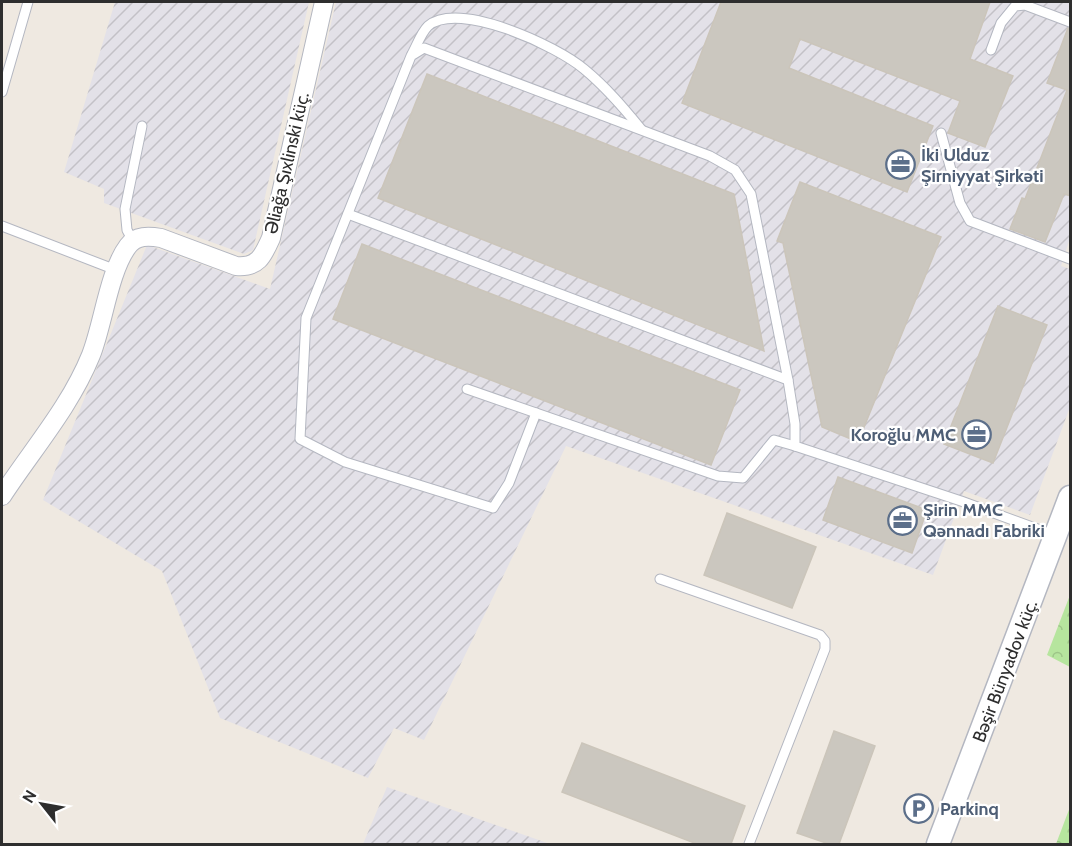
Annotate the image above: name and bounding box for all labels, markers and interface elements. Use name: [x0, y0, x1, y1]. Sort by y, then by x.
street label: Əliağa Şıxlinski küç.: [260, 90, 314, 236]
place label: İki Ulduz Şirniyyat Şirkəti: [921, 144, 1043, 187]
office icon: İki Ulduz Şirniyyat Şirkəti: [884, 149, 916, 181]
office icon: Koroğlu MMC: [961, 419, 993, 451]
place label: Koroğlu MMC: [851, 424, 956, 446]
place label: Şirin MMC Qənnadı Fabriki: [923, 499, 1045, 542]
office icon: Şirin MMC Qənnadı Fabriki: [886, 504, 918, 536]
street label: Bəşir Bünyadov küç.: [968, 597, 1042, 745]
north arrow: [12, 774, 72, 834]
text: N: [19, 787, 41, 806]
parking icon: Parkinq: [903, 793, 935, 825]
place label: Parkinq: [940, 798, 999, 820]

